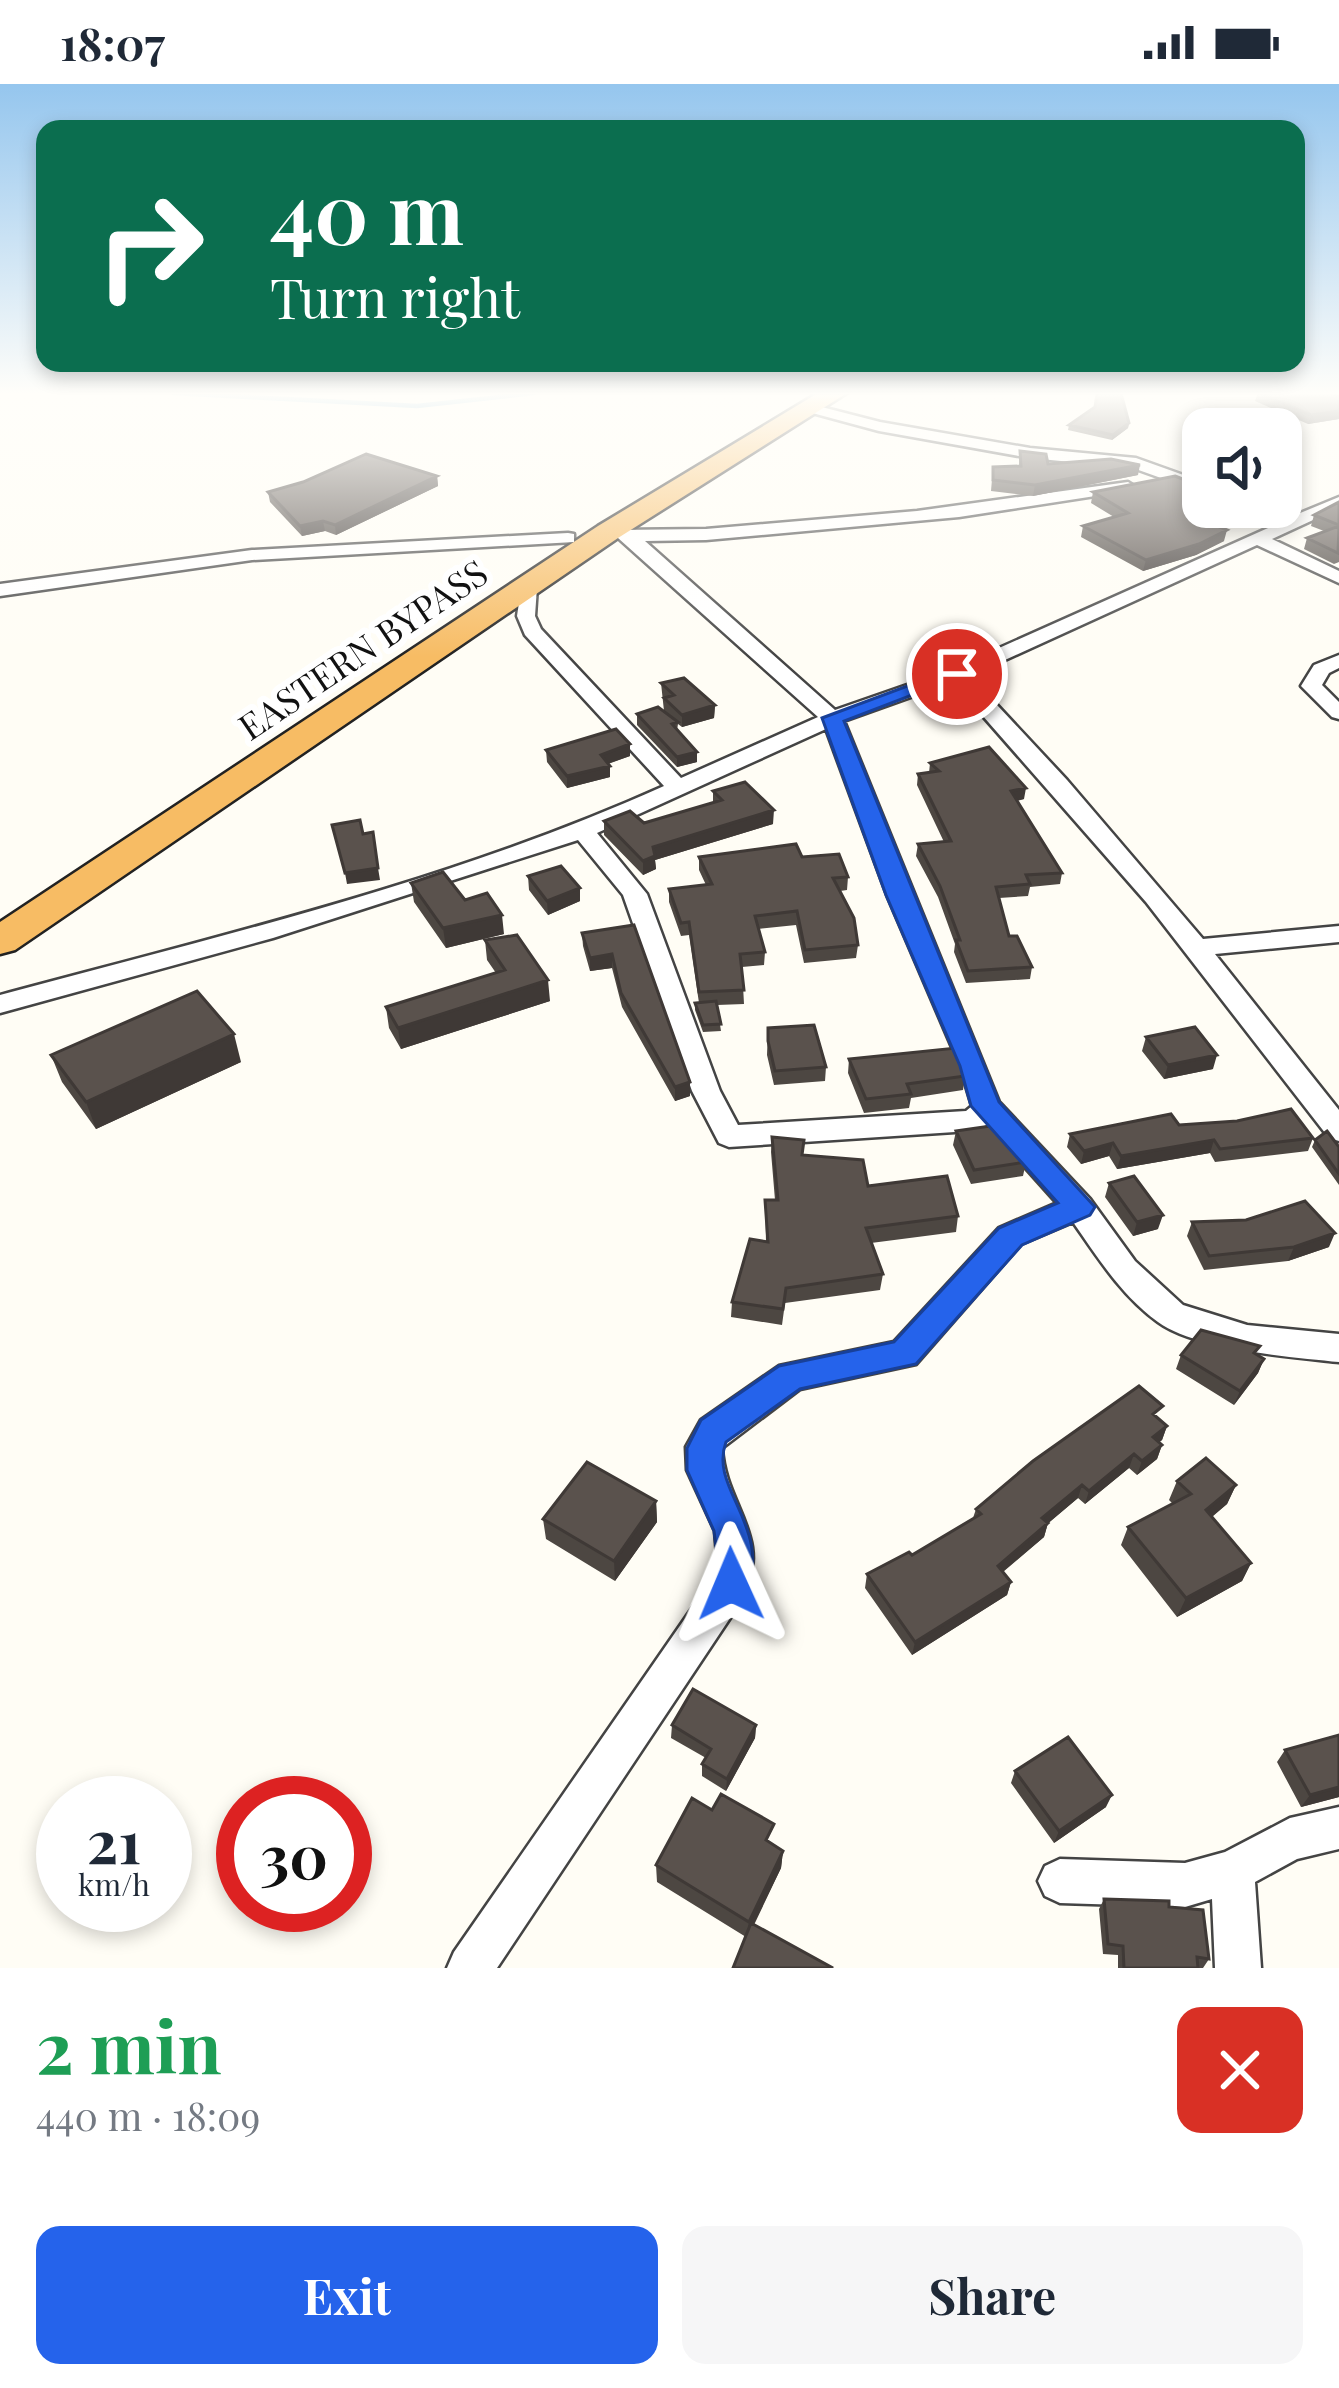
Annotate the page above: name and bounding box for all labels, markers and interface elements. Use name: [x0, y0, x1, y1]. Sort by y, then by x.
text: 18:07: [60, 12, 165, 72]
text: 40 m: [270, 154, 464, 266]
icon: right: [72, 168, 228, 324]
text: Turn right: [270, 261, 520, 333]
map controls: [1182, 408, 1302, 528]
button: sound: [1182, 408, 1302, 528]
street label: EASTERN BYPASS: [228, 547, 496, 749]
pin: [906, 623, 1008, 725]
icon: arrive: [924, 641, 990, 707]
position arrow: [668, 1521, 794, 1647]
speed limit sign: 30: [216, 1776, 372, 1932]
text: 21: [87, 1799, 141, 1879]
text: km/h: [78, 1864, 150, 1904]
text: 2 min: [36, 1996, 222, 2092]
button: close: [1177, 2007, 1303, 2133]
text: 440 m · 18:09: [36, 2089, 260, 2141]
button: Exit: [36, 2226, 658, 2364]
button: Share: [682, 2226, 1303, 2364]

